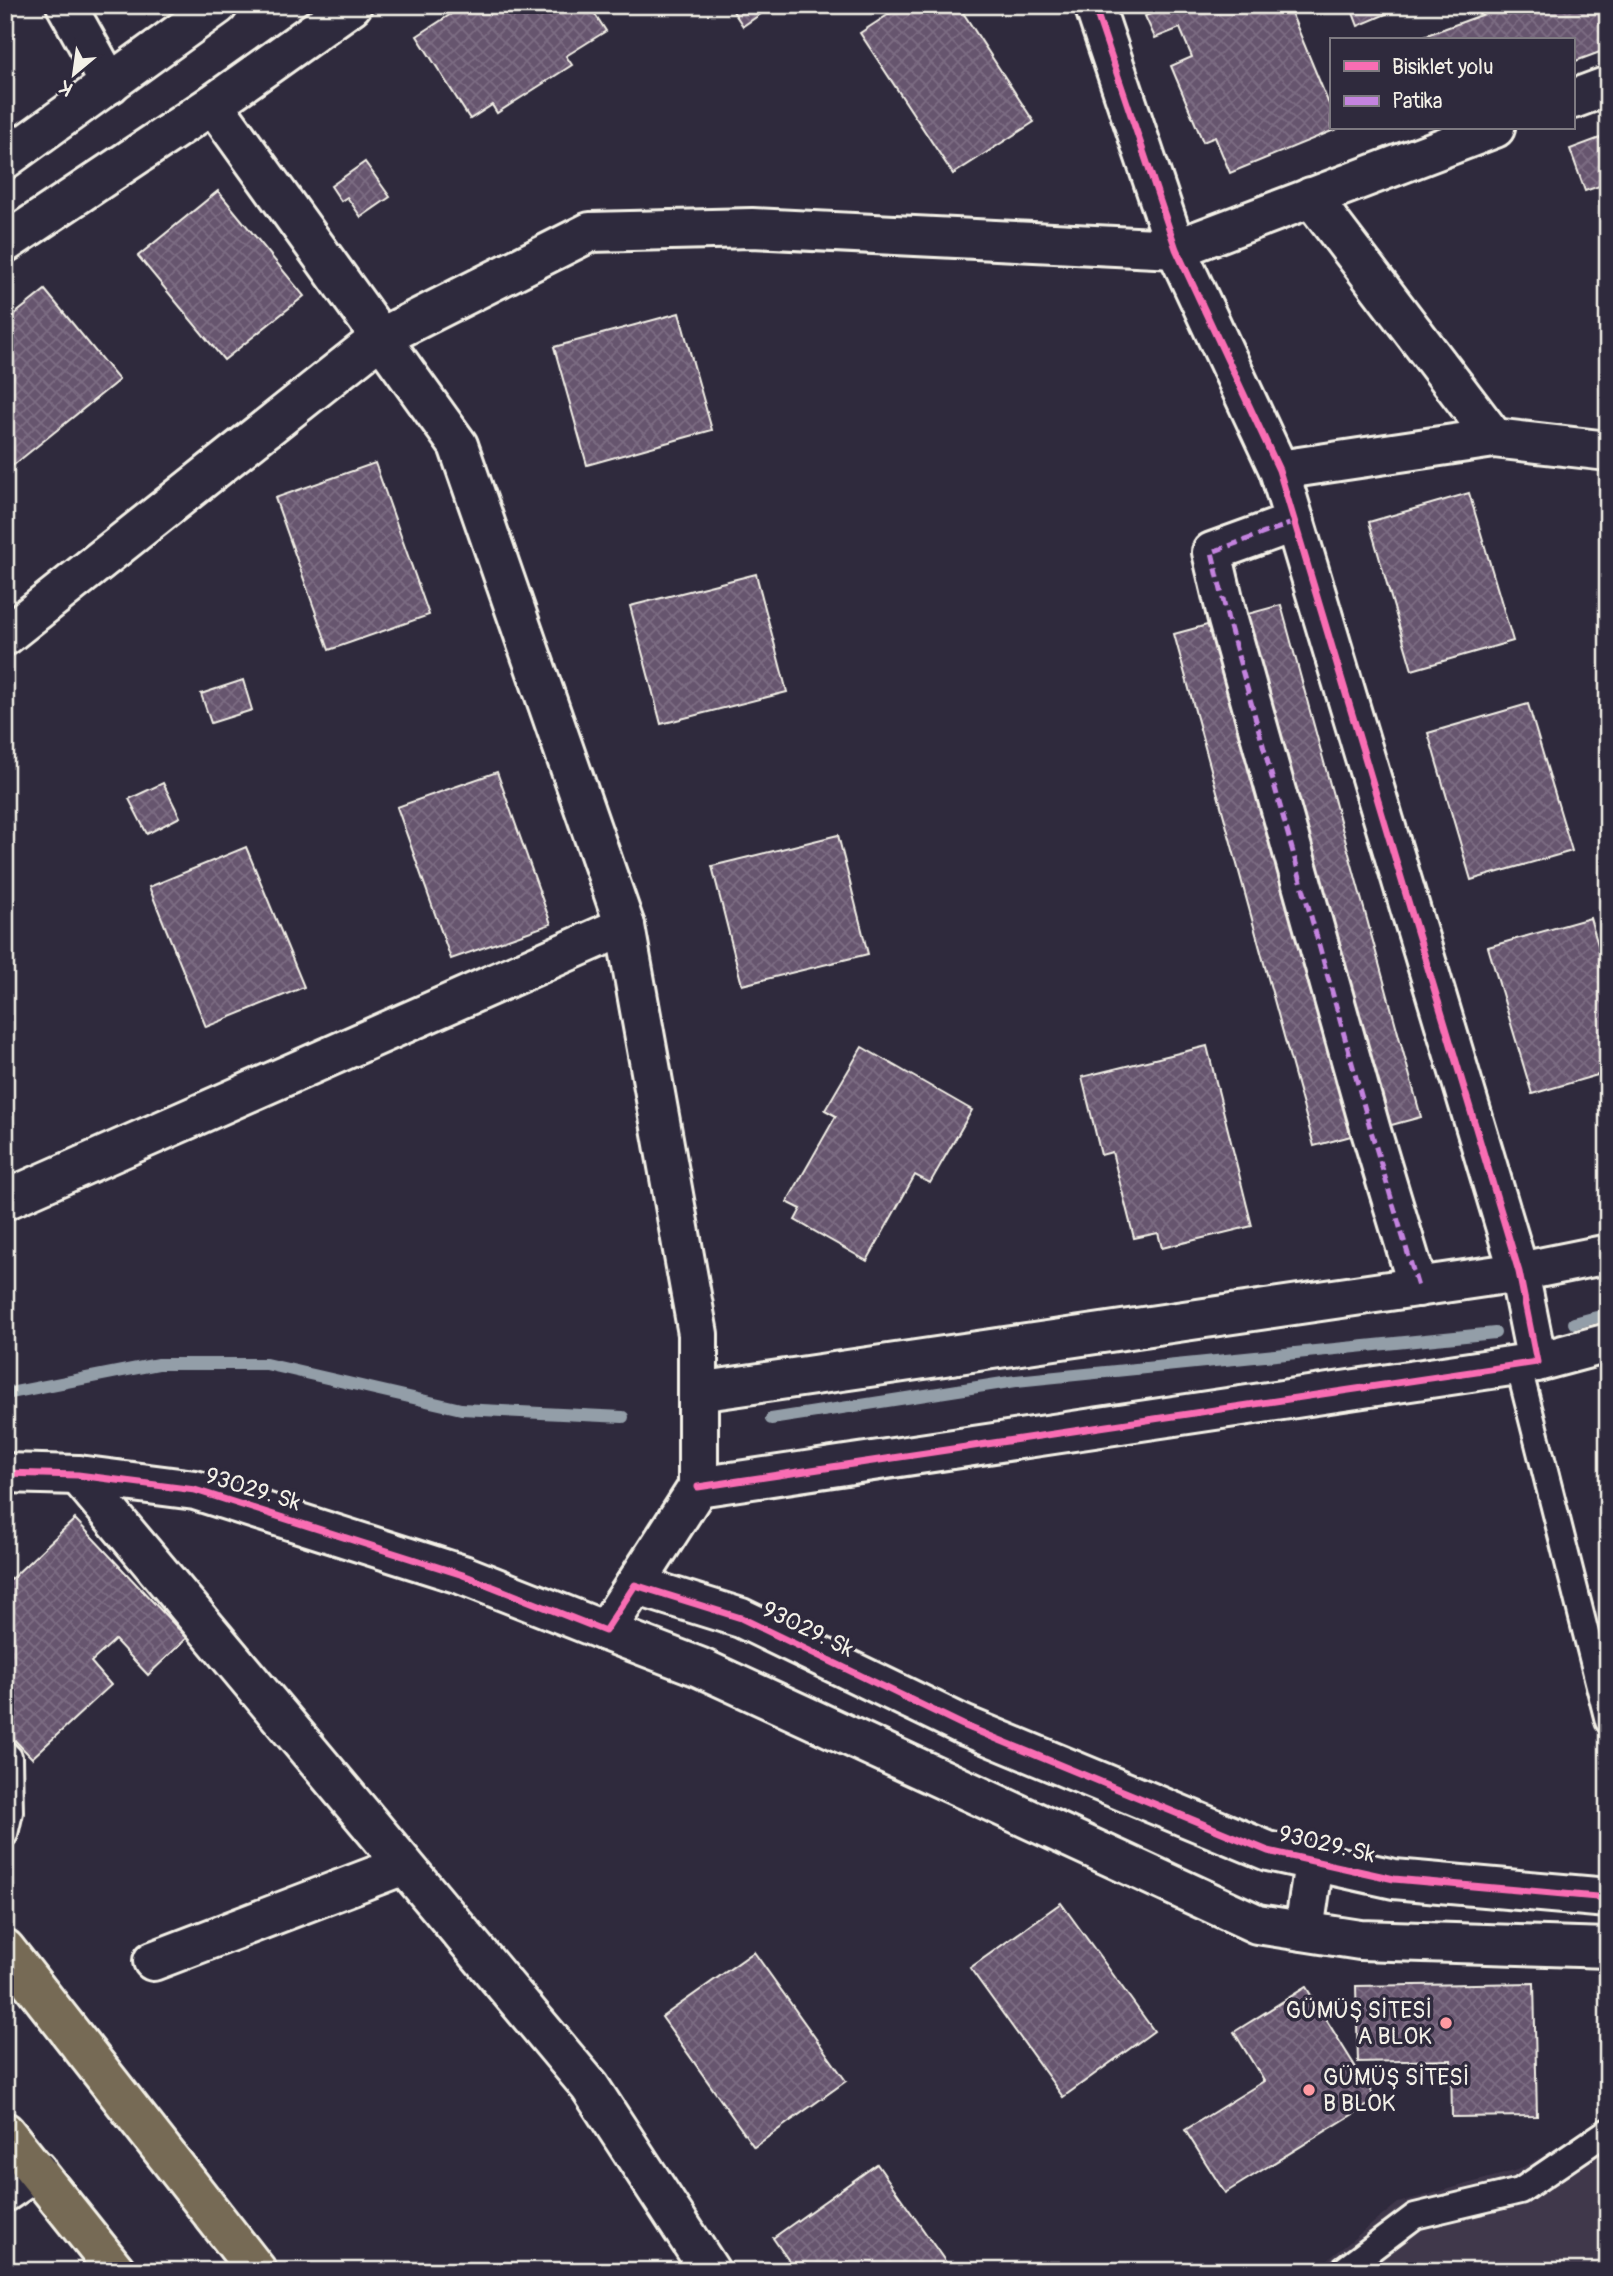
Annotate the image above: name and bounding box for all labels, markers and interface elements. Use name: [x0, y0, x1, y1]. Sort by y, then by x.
north arrow: [38, 38, 108, 108]
legend: [1330, 38, 1574, 130]
text: Bisiklet yolu: [1392, 54, 1494, 81]
text: K: [55, 74, 77, 101]
text: Patika: [1392, 88, 1443, 115]
street label: 93029. Sk: [202, 1461, 305, 1517]
street label: 93029. Sk: [758, 1594, 859, 1664]
street label: 93029. Sk: [1276, 1819, 1378, 1869]
place label: GÜMÜŞ SİTESİ A BLOK: [1286, 1996, 1432, 2051]
marker: GÜMÜŞ SİTESİ A BLOK: [1438, 2015, 1454, 2031]
place label: GÜMÜŞ SİTESİ B BLOK: [1323, 2063, 1469, 2118]
marker: GÜMÜŞ SİTESİ B BLOK: [1301, 2082, 1317, 2098]

